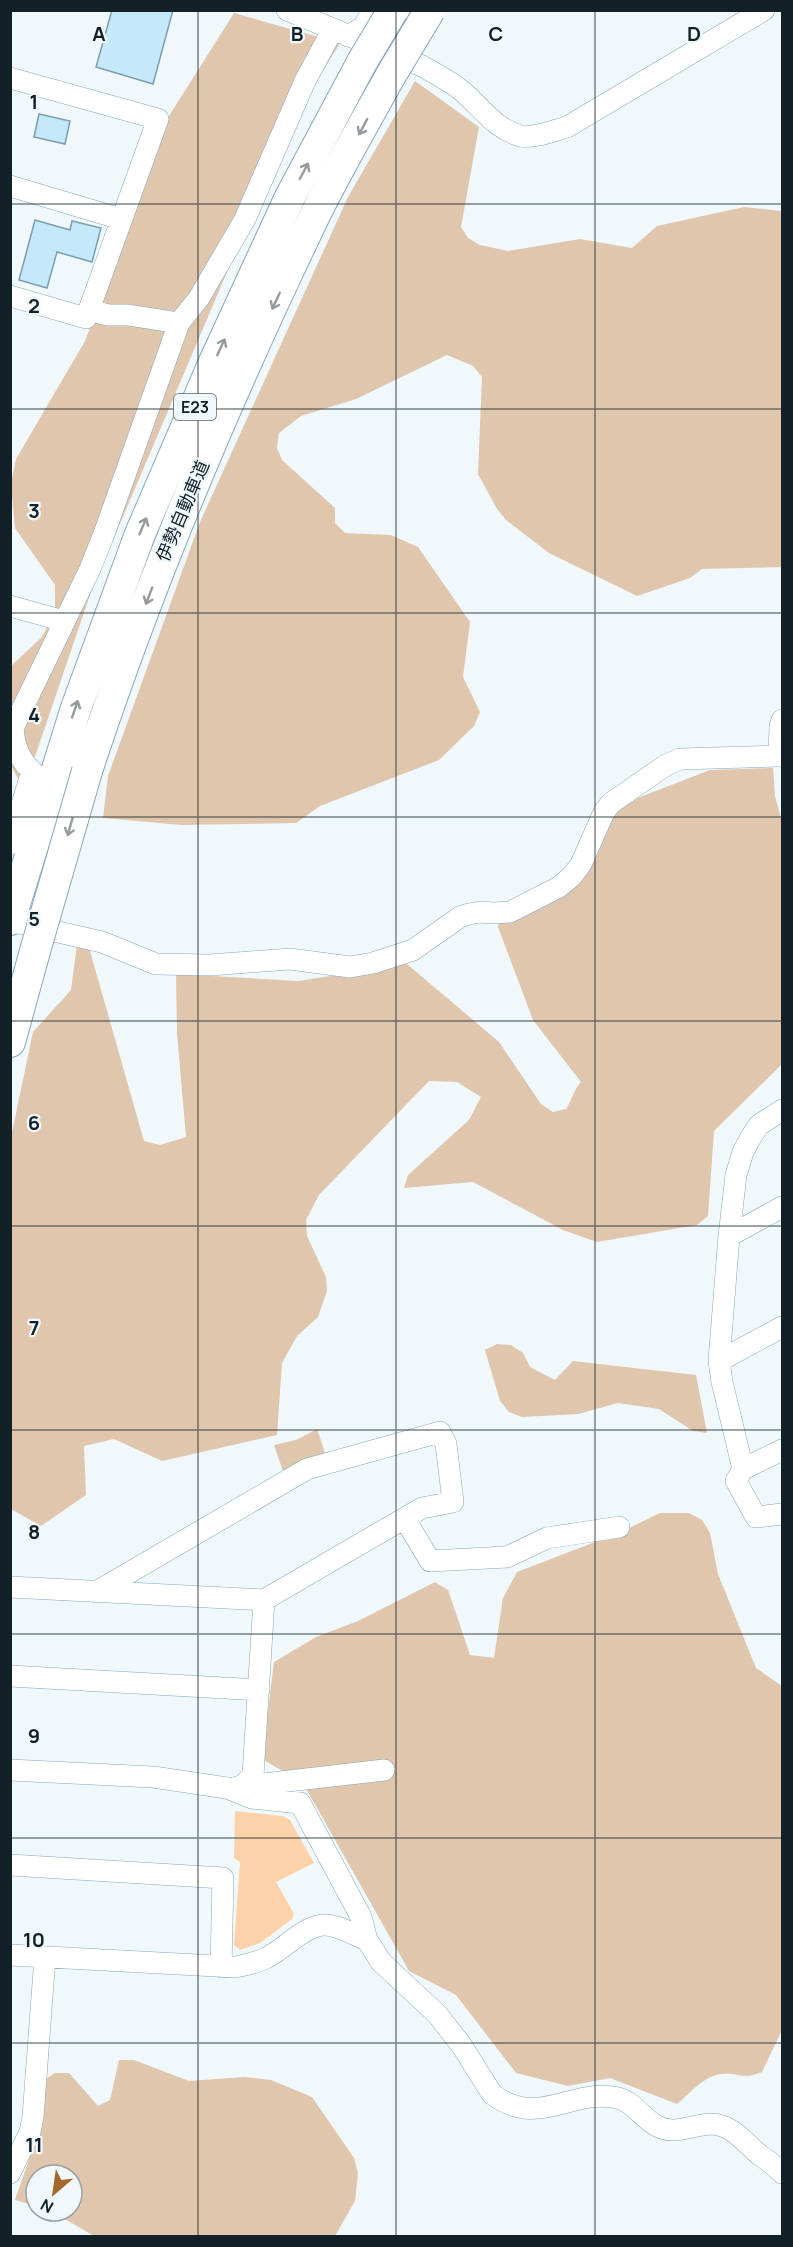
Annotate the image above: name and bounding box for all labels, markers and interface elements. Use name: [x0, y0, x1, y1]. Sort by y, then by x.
text: A: [92, 20, 106, 47]
text: B: [291, 20, 304, 47]
text: C: [489, 20, 503, 47]
text: D: [687, 20, 701, 47]
text: 1: [30, 88, 38, 115]
one-way arrow: [357, 117, 368, 135]
one-way arrow: [298, 163, 310, 180]
one-way arrow: [269, 291, 281, 309]
text: 2: [28, 292, 40, 319]
one-way arrow: [215, 339, 227, 357]
road number: E23: [174, 394, 216, 420]
street label: 伊勢自動車道: [150, 456, 214, 565]
text: 3: [28, 497, 40, 524]
one-way arrow: [138, 518, 149, 536]
one-way arrow: [142, 586, 153, 604]
one-way arrow: [71, 700, 82, 719]
text: 4: [28, 701, 40, 728]
one-way arrow: [64, 817, 76, 836]
text: 5: [28, 905, 40, 932]
text: 6: [28, 1109, 40, 1136]
text: 7: [29, 1314, 39, 1341]
text: 8: [28, 1518, 40, 1545]
text: 9: [28, 1722, 40, 1749]
text: 10: [23, 1926, 45, 1953]
text: 11: [25, 2131, 43, 2158]
north arrow: [24, 2163, 84, 2223]
text: N: [36, 2194, 57, 2219]

